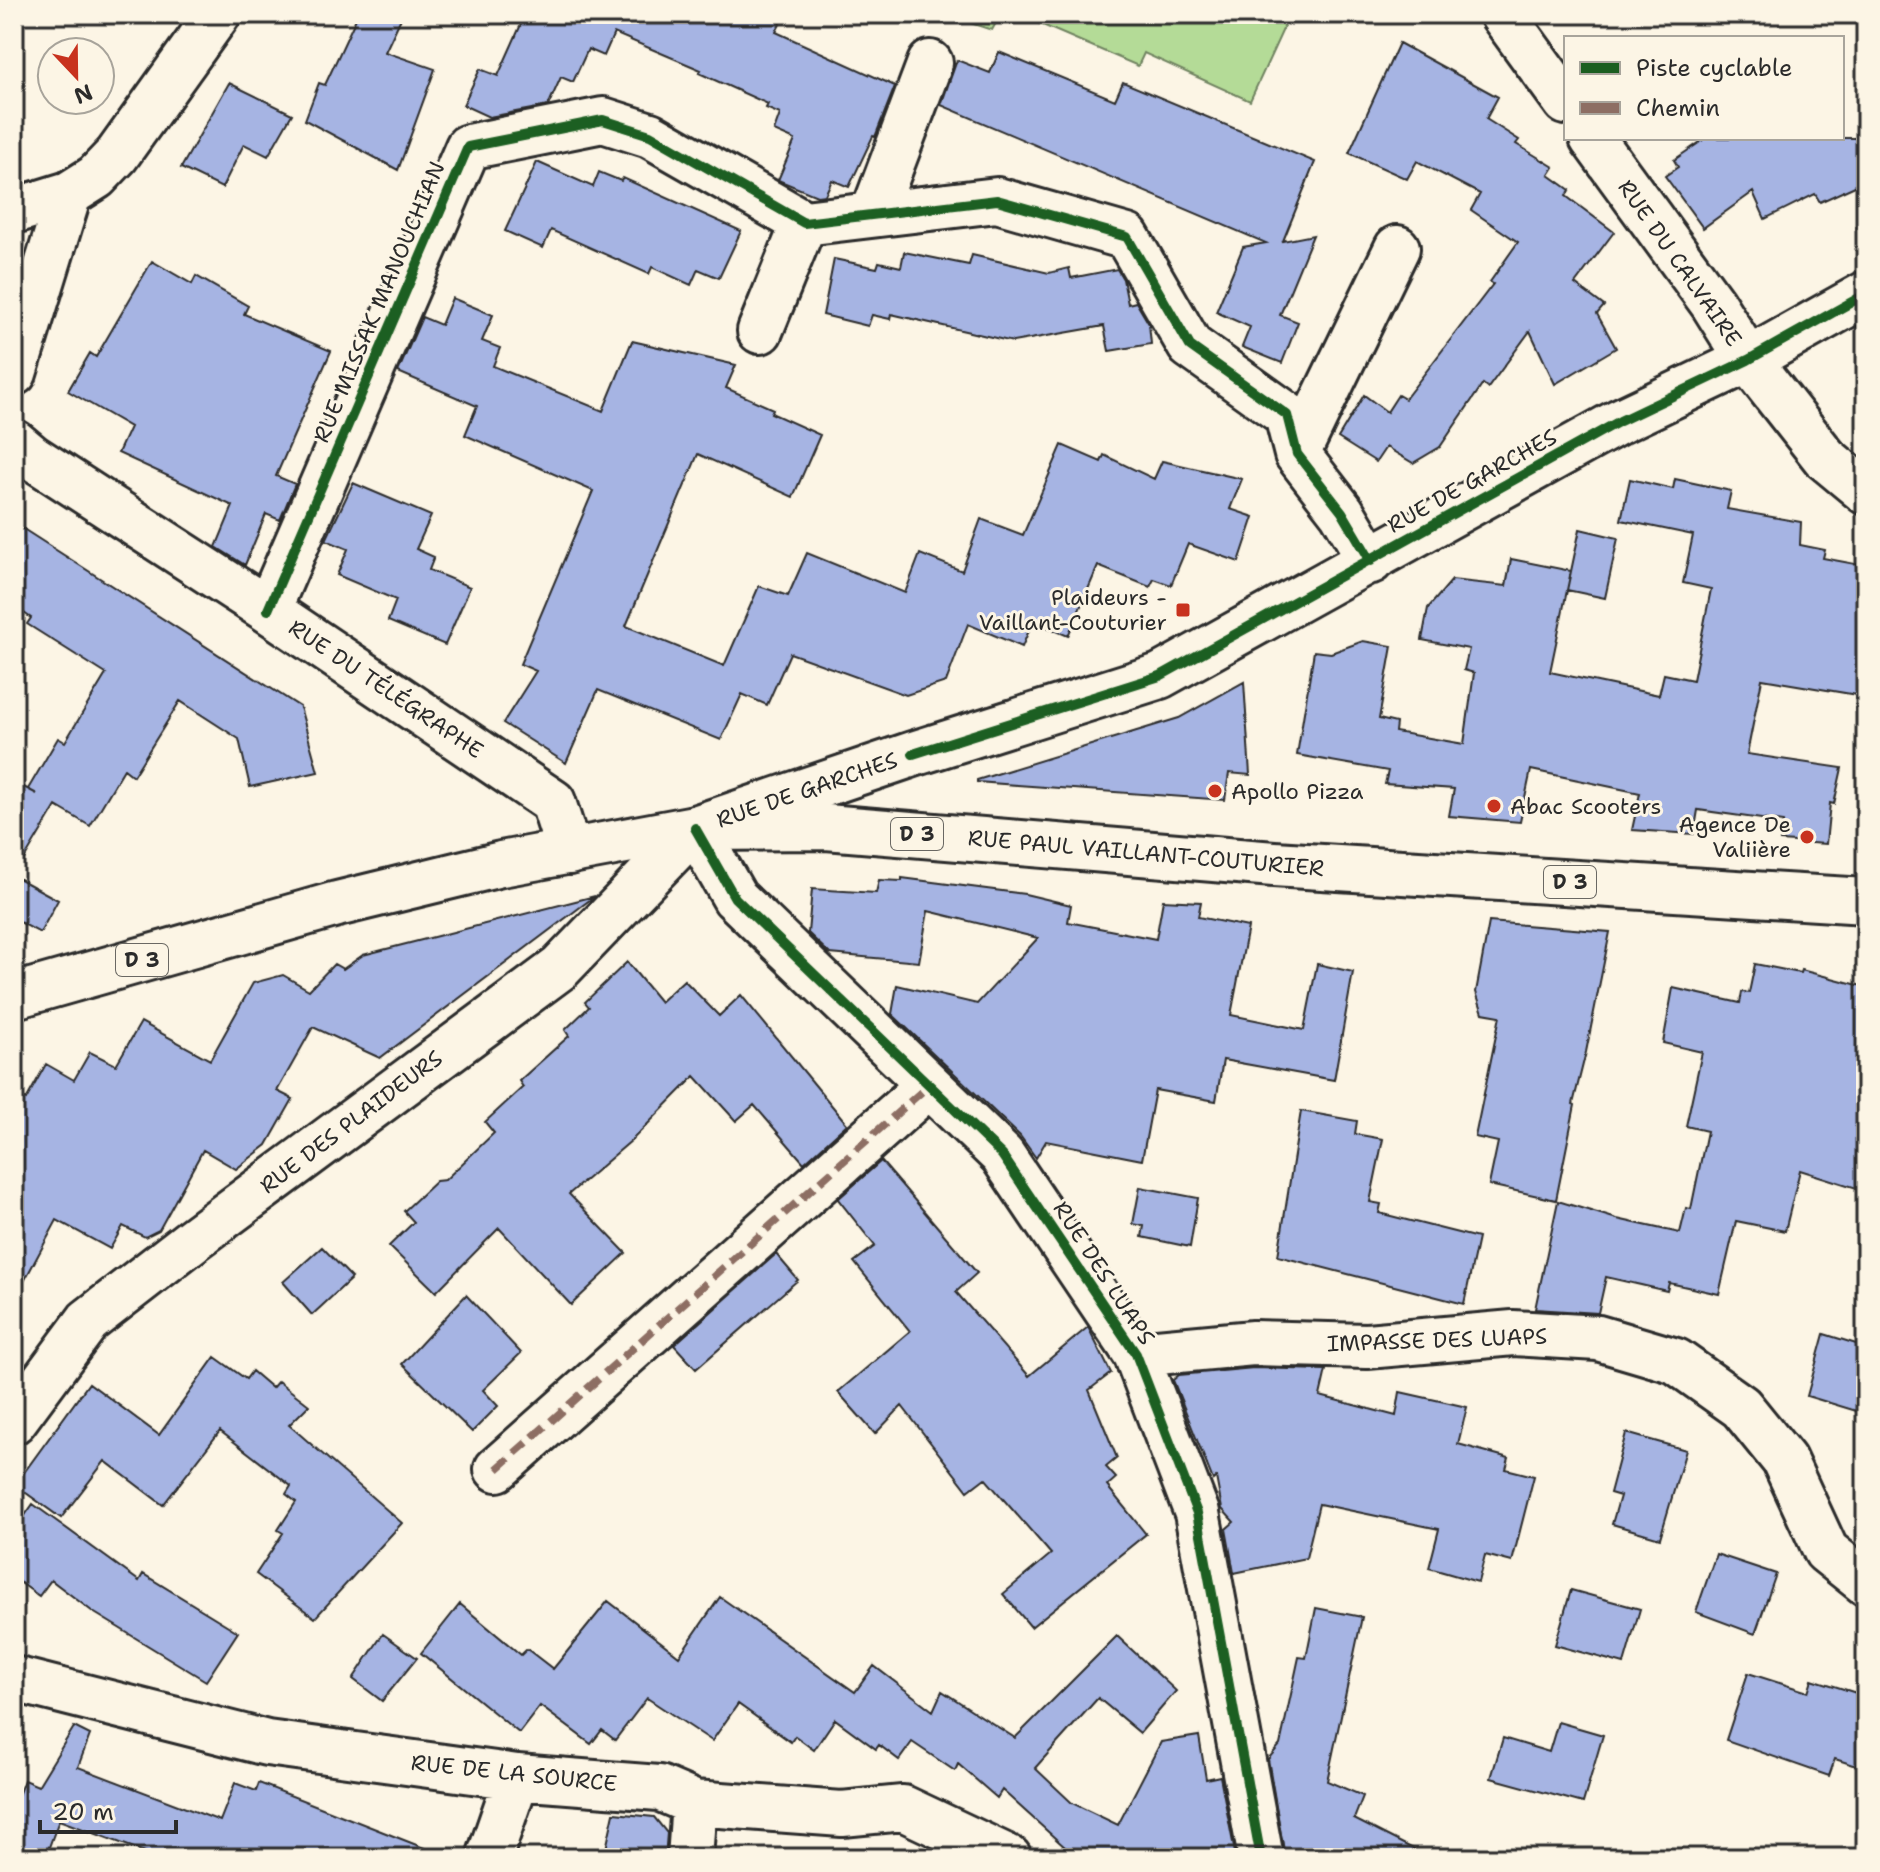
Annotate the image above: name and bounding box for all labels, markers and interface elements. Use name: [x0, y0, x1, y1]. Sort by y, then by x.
north arrow: [36, 36, 116, 116]
legend: [1564, 36, 1844, 140]
text: Piste cyclable: [1636, 52, 1793, 84]
text: N: [70, 77, 97, 111]
text: Chemin: [1636, 92, 1720, 124]
street label: RUE MISSAK MANOUCHIAN: [307, 157, 451, 447]
street label: RUE DU CALVAIRE: [1612, 174, 1748, 352]
street label: RUE DE GARCHES: [1382, 422, 1562, 540]
place label: Plaideurs - Vaillant-Couturier: [979, 583, 1167, 637]
marker: Plaideurs - Vaillant-Couturier: [1174, 601, 1192, 619]
street label: RUE DU TÉLÉGRAPHE: [283, 613, 489, 765]
street label: RUE DE GARCHES: [713, 745, 901, 835]
place label: Apollo Pizza: [1231, 777, 1364, 806]
marker: Apollo Pizza: [1206, 782, 1224, 800]
place label: Abac Scooters: [1510, 792, 1661, 821]
marker: Abac Scooters: [1485, 797, 1503, 815]
place label: Agence De Valiière: [1679, 810, 1791, 864]
road number: D 3: [891, 818, 943, 850]
street label: RUE PAUL VAILLANT-COUTURIER: [967, 823, 1325, 883]
marker: Agence De Valiière: [1798, 828, 1816, 846]
road number: D 3: [1544, 866, 1596, 898]
road number: D 3: [116, 944, 168, 976]
street label: RUE DES PLAIDEURS: [254, 1044, 448, 1200]
street label: RUE DES LUAPS: [1047, 1196, 1161, 1350]
street label: IMPASSE DES LUAPS: [1326, 1322, 1548, 1358]
street label: RUE DE LA SOURCE: [410, 1748, 618, 1798]
scale bar: [40, 1784, 176, 1834]
text: 20 m: [52, 1796, 114, 1828]

